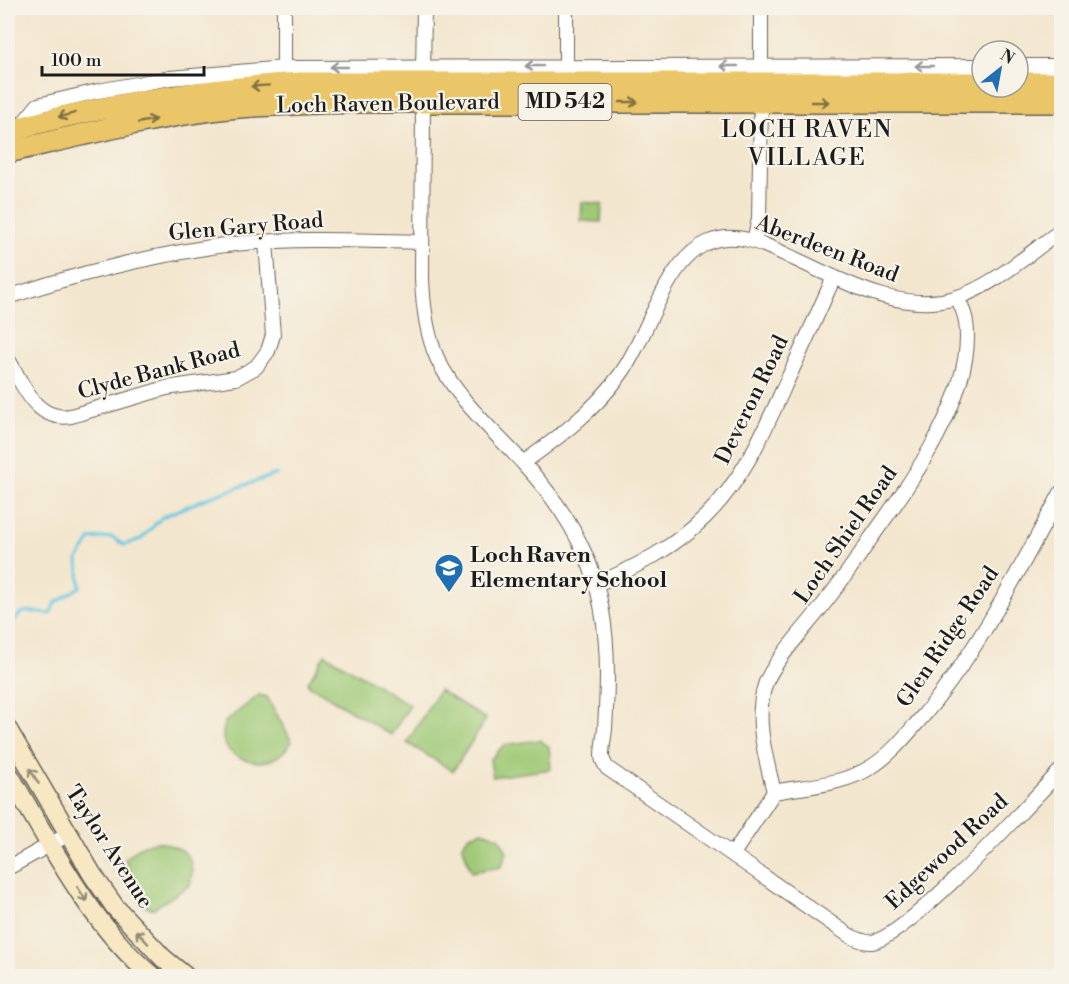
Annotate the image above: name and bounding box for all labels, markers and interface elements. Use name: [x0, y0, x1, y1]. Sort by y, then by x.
scale bar: [42, 39, 204, 77]
north arrow: [970, 39, 1030, 99]
text: N: [997, 45, 1018, 69]
text: 100 m: [51, 49, 102, 72]
one-way arrow: [524, 60, 544, 72]
one-way arrow: [719, 60, 739, 72]
one-way arrow: [914, 60, 934, 72]
one-way arrow: [329, 61, 349, 73]
one-way arrow: [250, 80, 270, 91]
road number: MD 542: [518, 84, 612, 120]
street label: Loch Raven Boulevard: [276, 89, 500, 119]
one-way arrow: [618, 96, 638, 108]
one-way arrow: [809, 96, 829, 108]
one-way arrow: [58, 110, 77, 122]
one-way arrow: [136, 115, 156, 126]
district label: LOCH RAVEN VILLAGE: [721, 115, 893, 173]
street label: Glen Gary Road: [167, 207, 325, 247]
street label: Aberdeen Road: [751, 209, 903, 289]
street label: Deveron Road: [709, 331, 795, 469]
street label: Clyde Bank Road: [75, 336, 244, 406]
street label: Loch Shiel Road: [789, 461, 904, 609]
place label: Loch Raven Elementary School: [470, 542, 667, 594]
school or university icon: Loch Raven Elementary School: [433, 552, 465, 594]
street label: Glen Ridge Road: [891, 561, 1005, 713]
one-way arrow: [28, 768, 40, 785]
street label: Taylor Avenue: [59, 780, 159, 914]
street label: Edgewood Road: [880, 788, 1014, 916]
one-way arrow: [77, 885, 89, 902]
one-way arrow: [135, 930, 149, 945]

